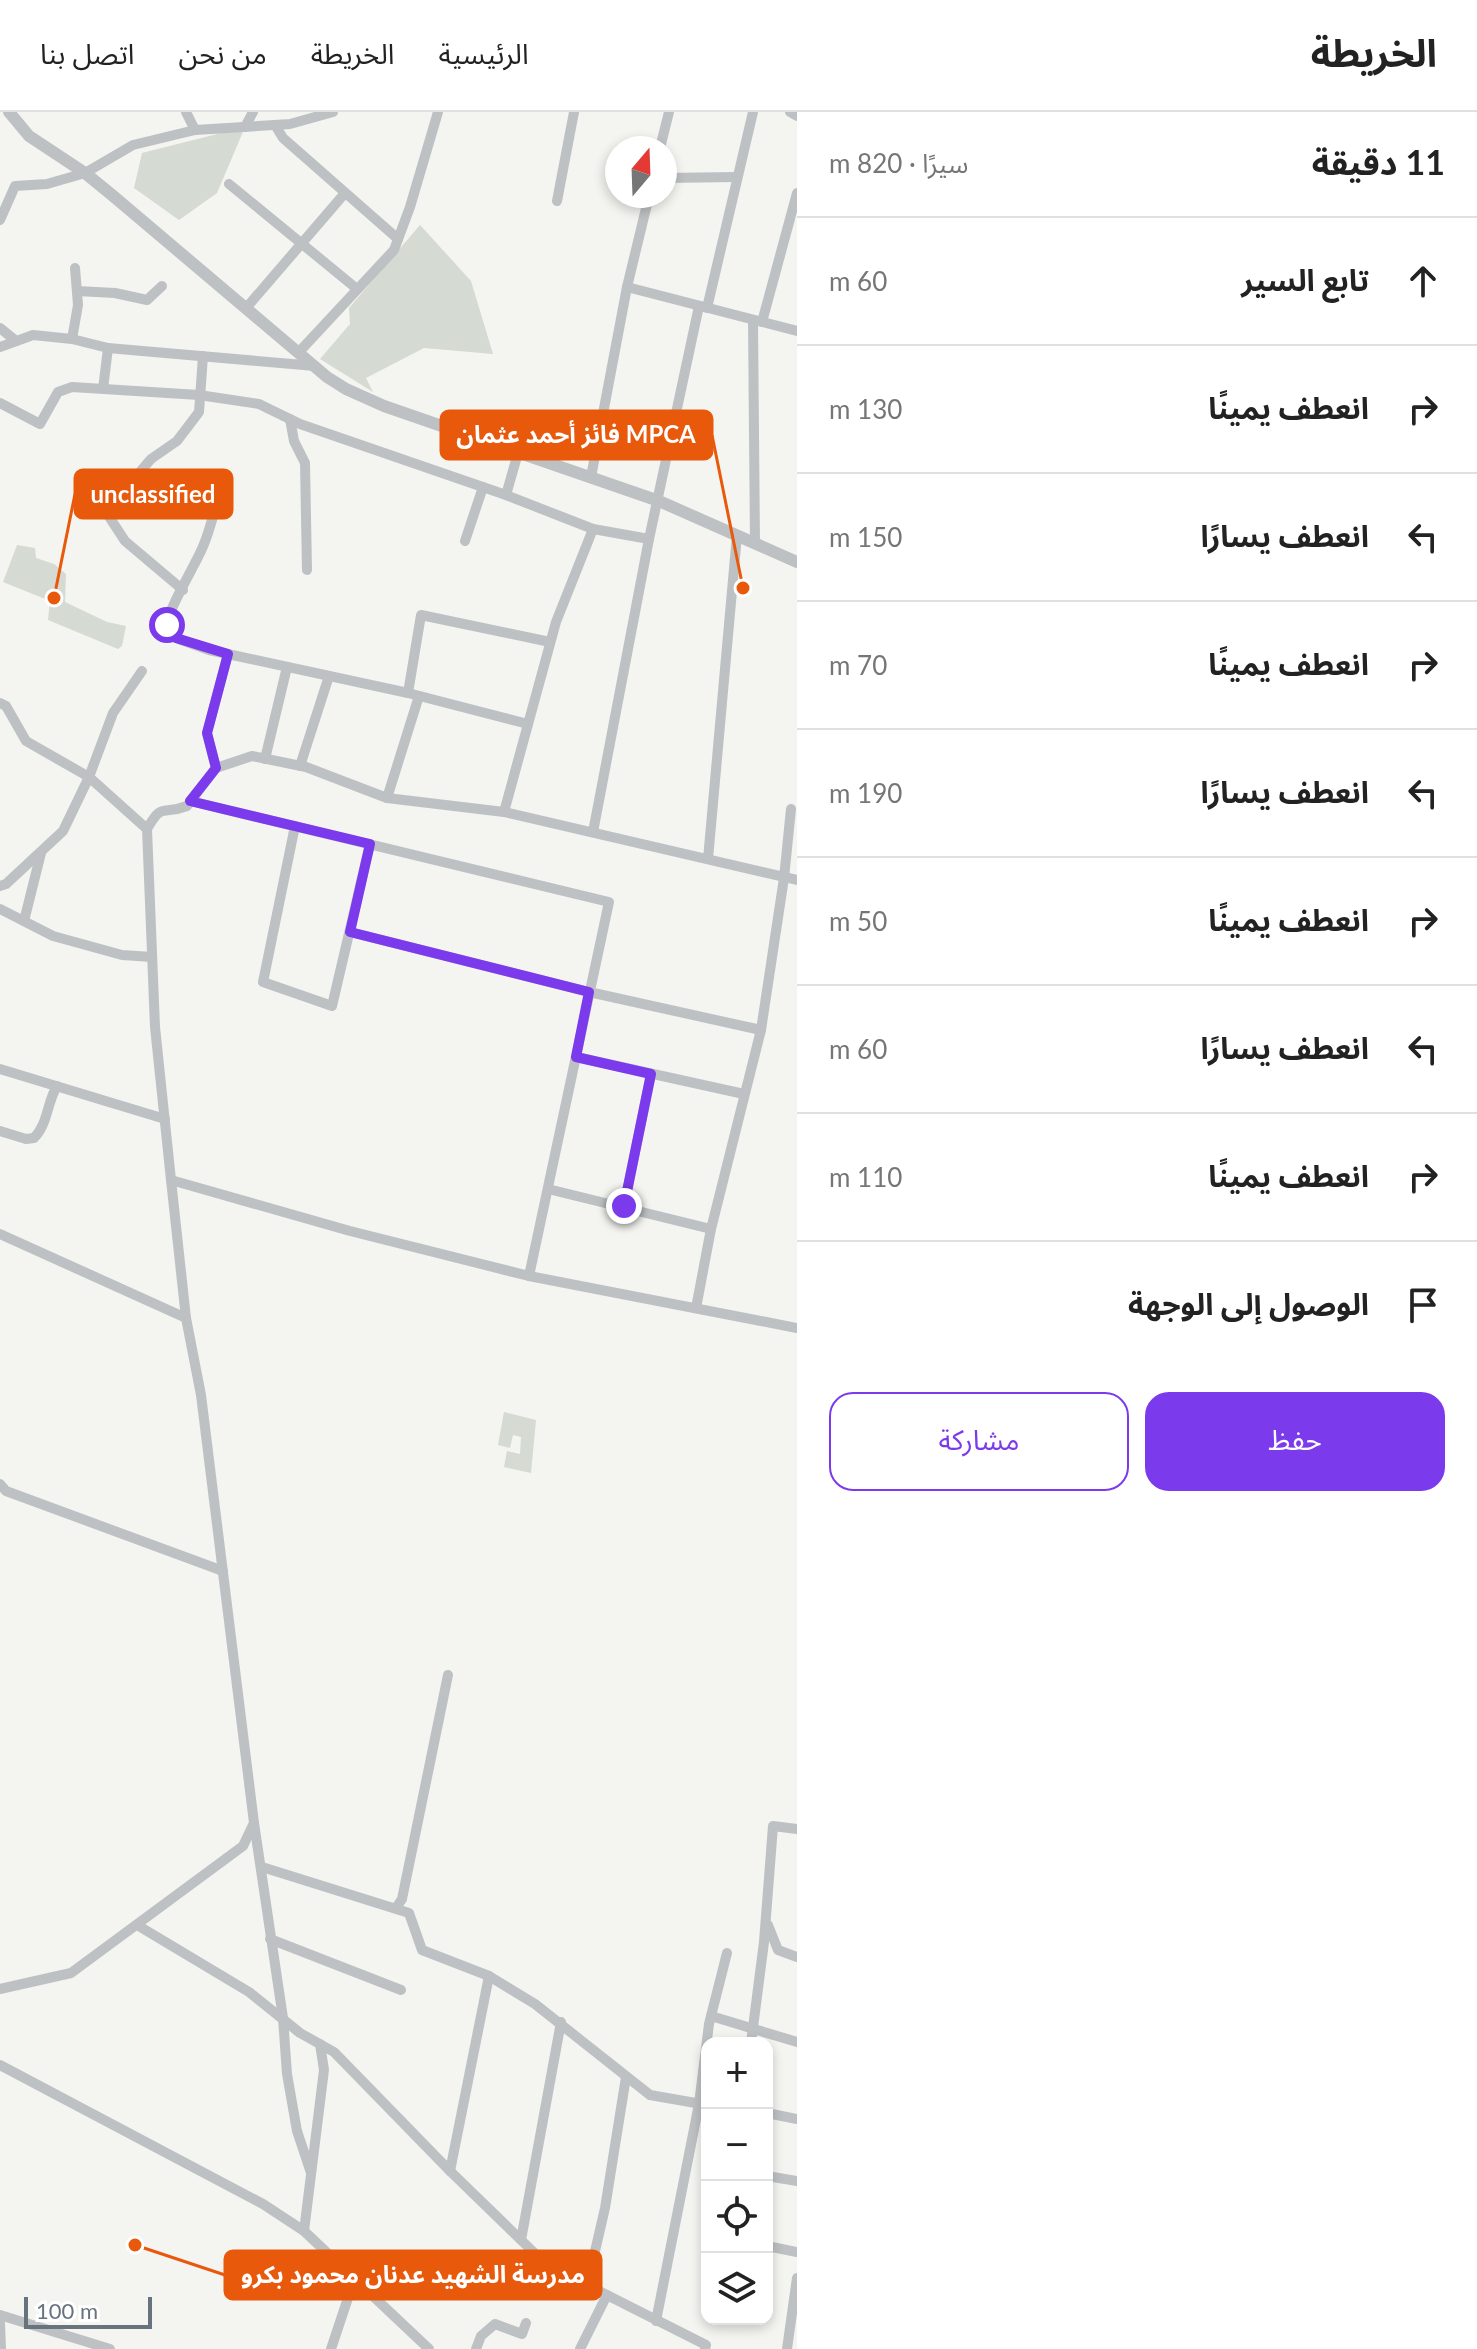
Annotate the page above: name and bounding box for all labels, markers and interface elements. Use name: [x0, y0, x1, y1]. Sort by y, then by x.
text: الخريطة: [1311, 29, 1437, 75]
text: اتصل بنا: [40, 36, 135, 70]
text: من نحن: [179, 36, 267, 70]
text: الخريطة: [311, 36, 395, 70]
text: الرئيسية: [439, 36, 529, 70]
north arrow: [605, 136, 677, 208]
text: 11 دقيقة: [1312, 141, 1445, 182]
text: سيرًا · 820 m: [829, 147, 968, 179]
icon: ahead: [1401, 259, 1445, 303]
text: تابع السير: [1241, 261, 1369, 297]
text: 60 m: [829, 265, 887, 297]
icon: right: [1401, 387, 1445, 431]
text: انعطف يمينًا: [1208, 389, 1369, 425]
text: 130 m: [829, 393, 902, 425]
callout: فائز أحمد عثمان MPCA: [441, 411, 712, 459]
text: فائز أحمد عثمان MPCA: [456, 419, 696, 449]
callout: unclassified: [75, 470, 232, 518]
text: unclassified: [91, 479, 215, 508]
icon: left: [1401, 515, 1445, 559]
text: انعطف يسارًا: [1201, 517, 1369, 553]
text: 150 m: [829, 521, 902, 553]
route start: [149, 607, 185, 643]
icon: right: [1401, 643, 1445, 687]
text: انعطف يمينًا: [1208, 645, 1369, 681]
text: 70 m: [829, 649, 887, 681]
icon: left: [1401, 771, 1445, 815]
text: انعطف يسارًا: [1201, 773, 1369, 809]
text: 190 m: [829, 777, 902, 809]
icon: right: [1401, 899, 1445, 943]
text: انعطف يمينًا: [1208, 901, 1369, 937]
text: 50 m: [829, 905, 887, 937]
icon: left: [1401, 1027, 1445, 1071]
text: انعطف يسارًا: [1201, 1029, 1369, 1065]
text: 60 m: [829, 1033, 887, 1065]
icon: right: [1401, 1155, 1445, 1199]
text: انعطف يمينًا: [1208, 1157, 1369, 1193]
text: 110 m: [829, 1161, 902, 1193]
route end: [606, 1188, 642, 1224]
icon: arrive: [1401, 1283, 1445, 1327]
text: الوصول إلى الوجهة: [1128, 1285, 1369, 1321]
button: مشاركة: [829, 1392, 1129, 1491]
button: حفظ: [1145, 1392, 1445, 1491]
map controls: [701, 2037, 773, 2325]
button: +: [701, 2037, 773, 2109]
button: −: [701, 2109, 773, 2181]
button: locate: [701, 2181, 773, 2253]
callout: مدرسة الشهيد عدنان محمود بكرو: [225, 2251, 601, 2299]
button: layers: [701, 2253, 773, 2325]
text: مدرسة الشهيد عدنان محمود بكرو: [241, 2259, 585, 2289]
scale bar: [24, 2293, 152, 2329]
text: 100 m: [36, 2297, 98, 2324]

